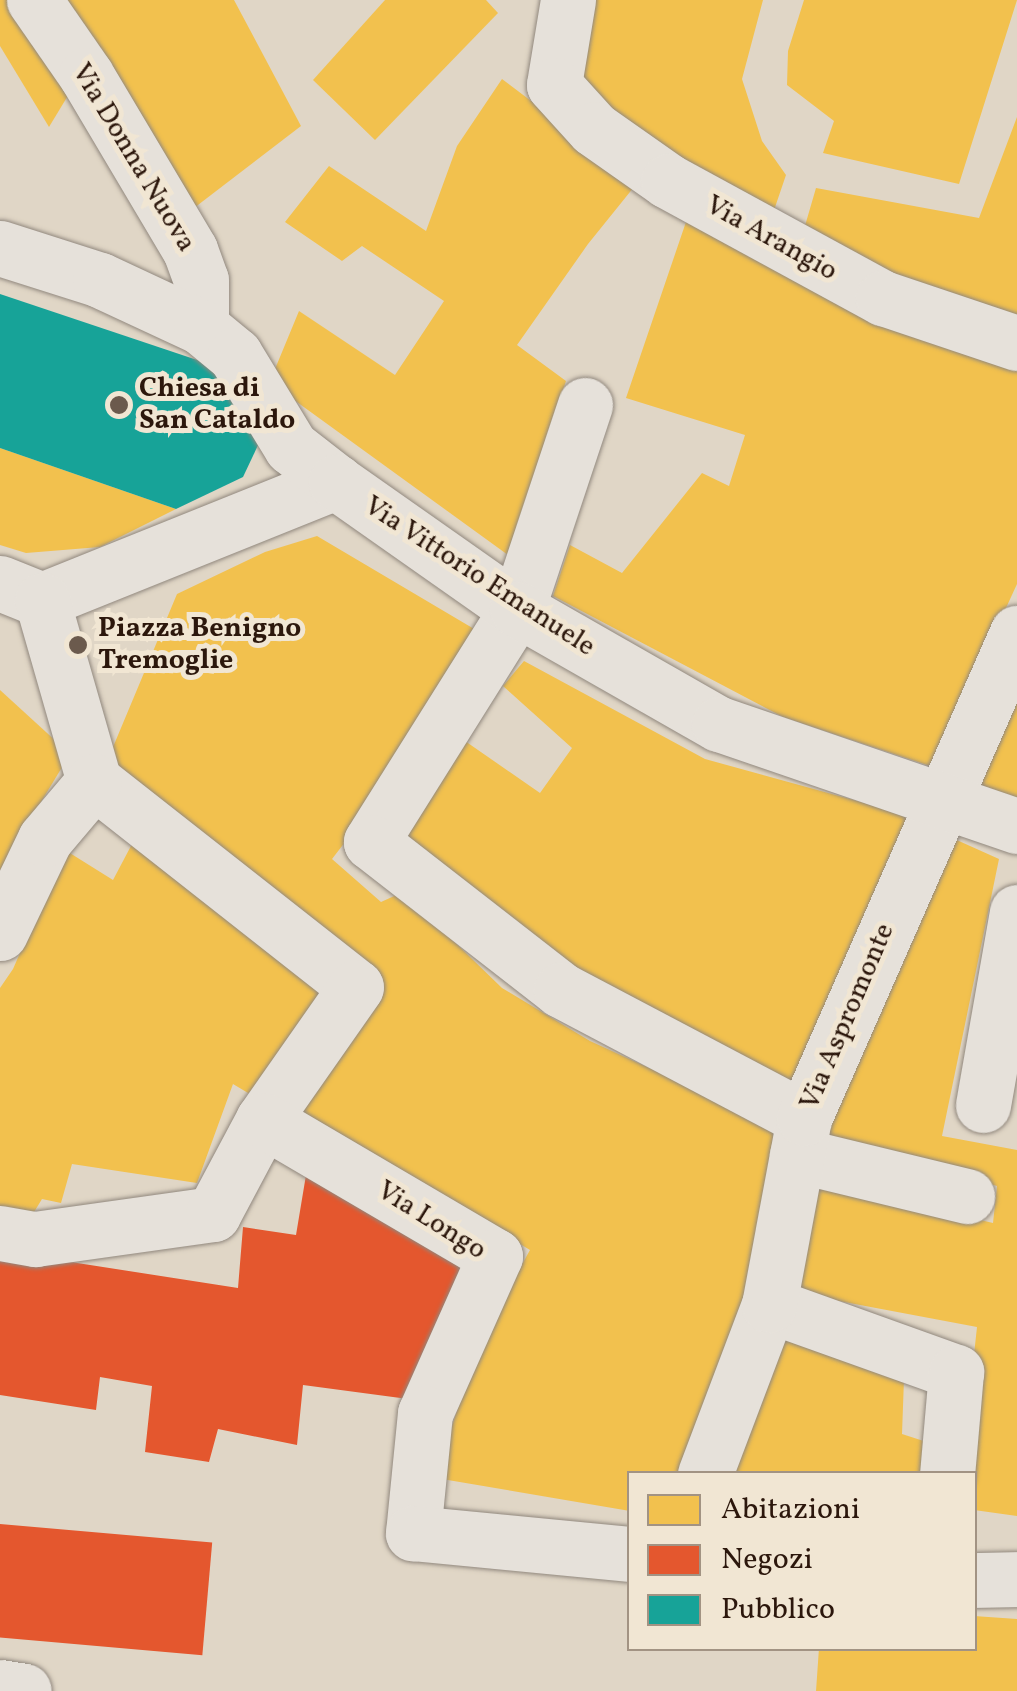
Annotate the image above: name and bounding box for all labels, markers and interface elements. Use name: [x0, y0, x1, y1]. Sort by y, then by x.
street label: Via Donna Nuova: [63, 58, 203, 258]
street label: Via Arangio: [699, 189, 843, 289]
place label: Chiesa di San Cataldo: [139, 372, 295, 438]
marker: Chiesa di San Cataldo: [108, 394, 130, 416]
street label: Via Vittorio Emanuele: [357, 489, 601, 665]
place label: Piazza Benigno Tremoglie: [98, 612, 301, 678]
marker: Piazza Benigno Tremoglie: [67, 634, 89, 656]
street label: Via Aspromonte: [794, 919, 902, 1115]
street label: Via Longo: [370, 1174, 492, 1268]
legend: [627, 1471, 977, 1651]
text: Abitazioni: [721, 1489, 860, 1531]
text: Negozi: [721, 1539, 813, 1581]
text: Pubblico: [721, 1589, 835, 1631]

